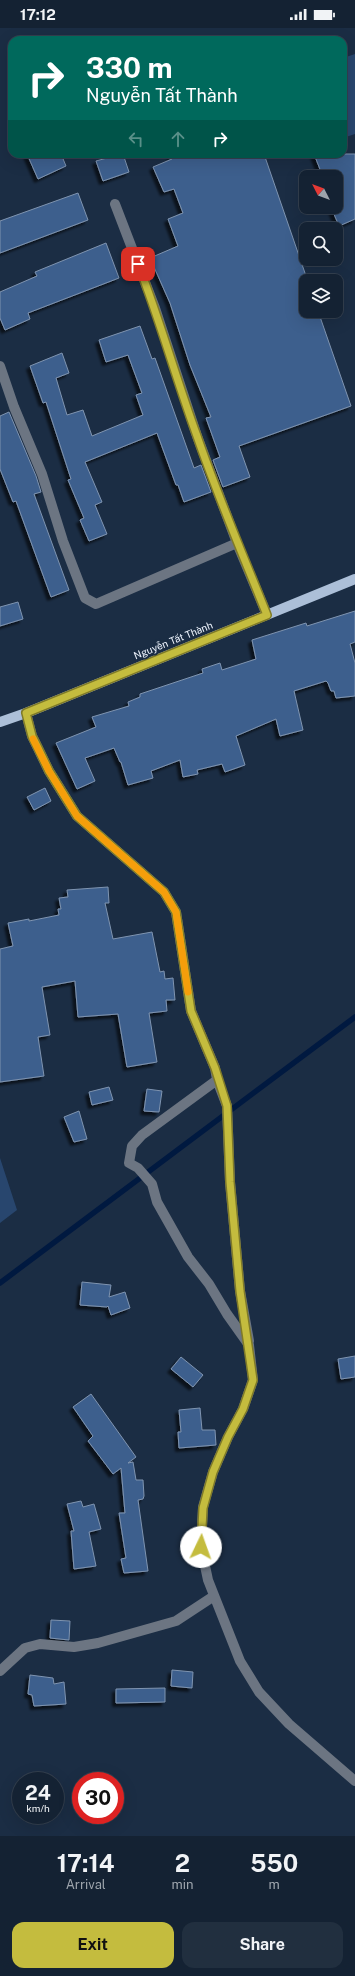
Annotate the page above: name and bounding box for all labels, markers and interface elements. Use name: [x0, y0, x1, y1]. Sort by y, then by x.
text: 17:12: [20, 6, 56, 23]
text: 330 m: [86, 51, 173, 84]
icon: right: [20, 52, 72, 104]
text: Nguyễn Tất Thành: [86, 85, 238, 106]
icon: left: [125, 128, 147, 150]
icon: ahead: [167, 128, 189, 150]
icon: right: [209, 128, 231, 150]
north arrow: [299, 170, 343, 214]
map controls: [299, 170, 343, 318]
button: search: [299, 222, 343, 266]
pin: [121, 247, 155, 281]
icon: arrive: [127, 253, 149, 275]
button: layers: [299, 274, 343, 318]
street label: Nguyễn Tất Thành: [132, 619, 214, 661]
position arrow: [180, 1526, 222, 1568]
speed limit sign: 30: [72, 1772, 124, 1824]
text: 24: [25, 1781, 51, 1805]
text: km/h: [26, 1802, 50, 1814]
text: 17:14: [57, 1849, 115, 1877]
text: 2: [175, 1849, 190, 1877]
text: 550: [250, 1849, 298, 1877]
text: Arrival: [66, 1877, 106, 1892]
text: min: [171, 1877, 193, 1892]
text: m: [269, 1877, 280, 1892]
button: Exit: [12, 1922, 174, 1968]
button: Share: [182, 1922, 343, 1968]

